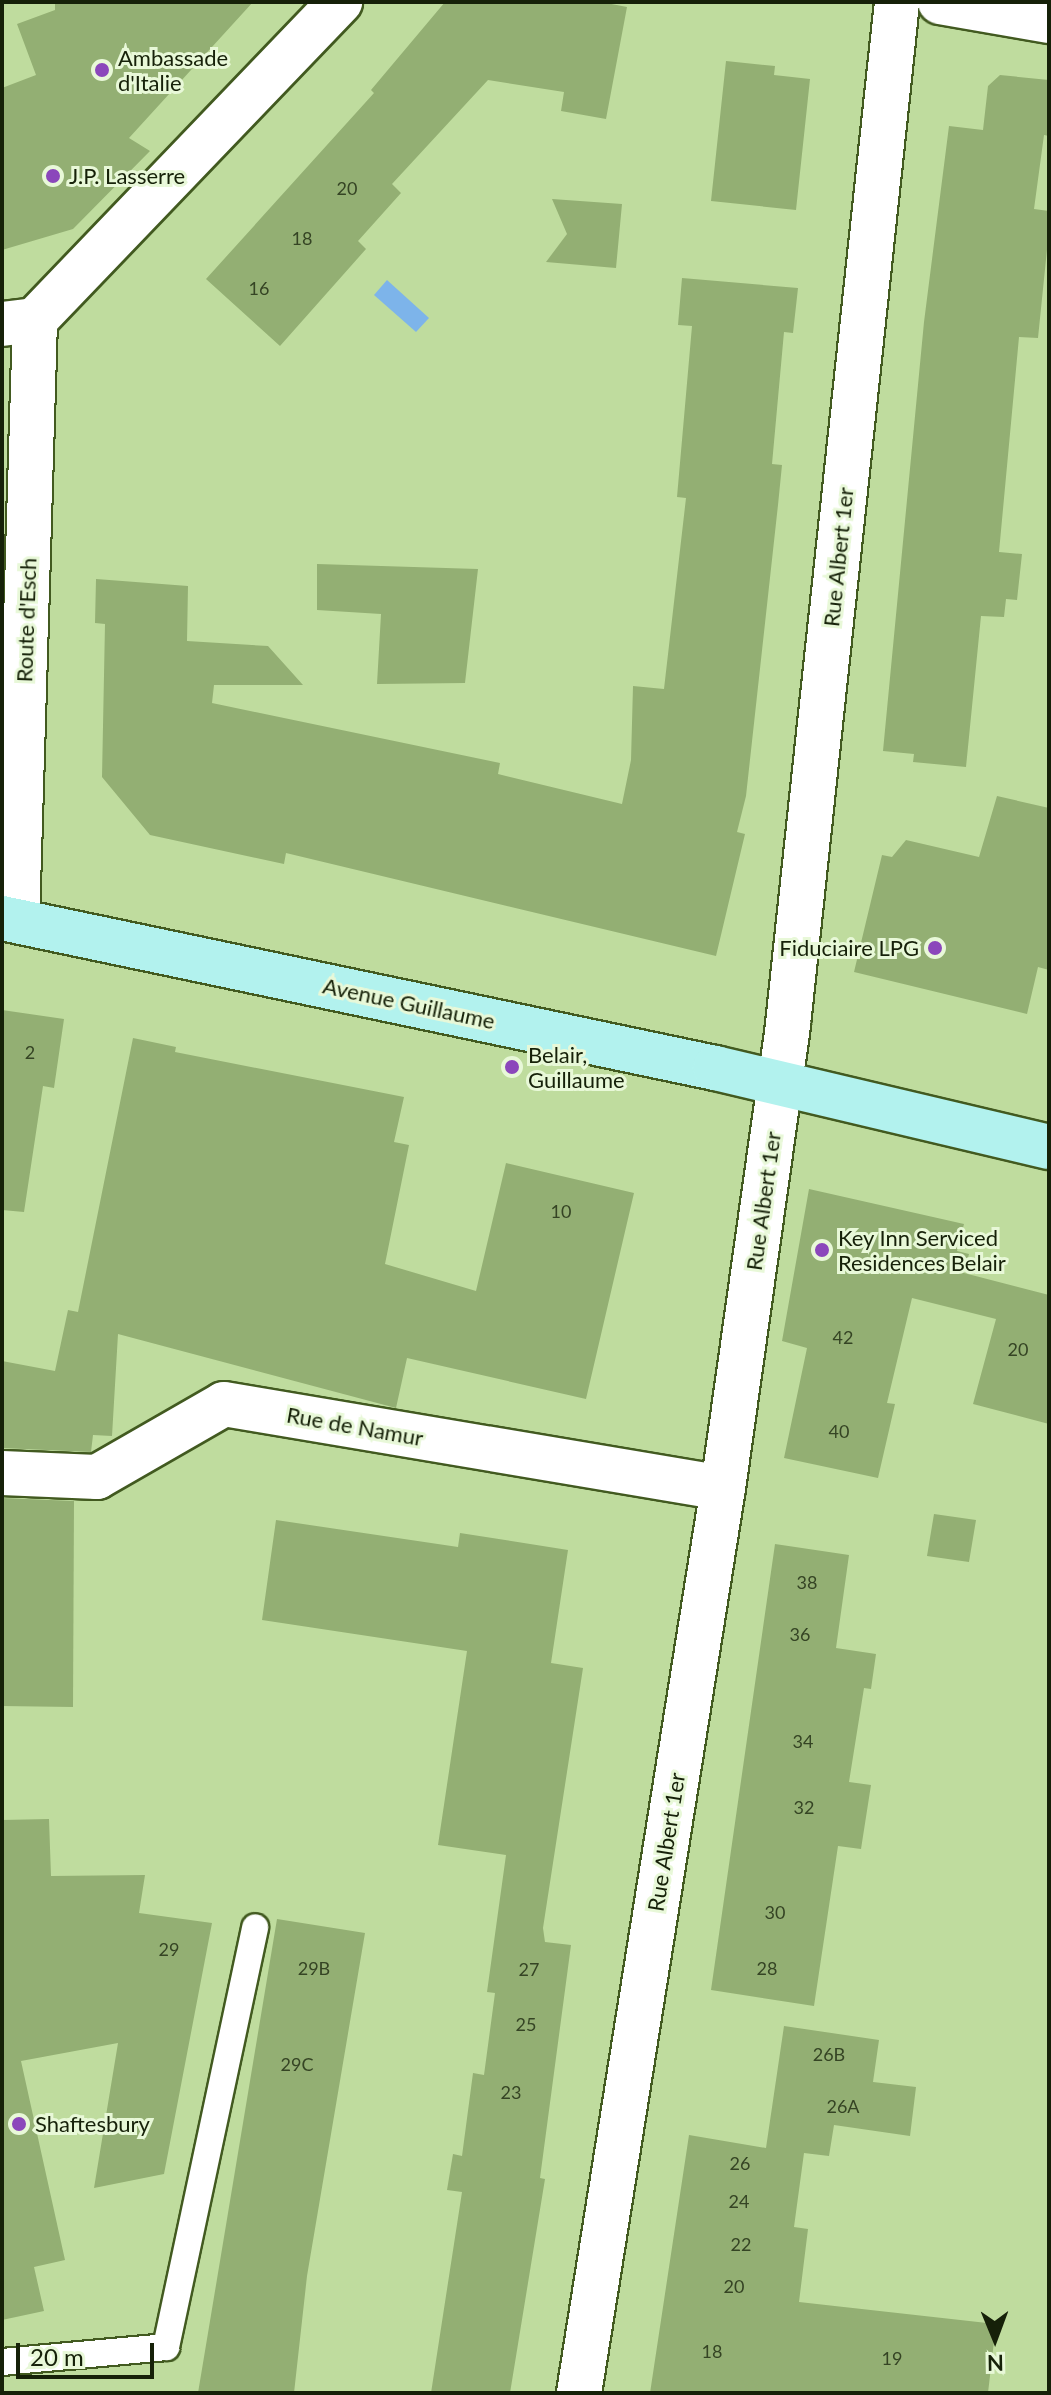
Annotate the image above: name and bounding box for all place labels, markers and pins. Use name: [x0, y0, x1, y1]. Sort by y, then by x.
place label: Ambassade d'Italie: [118, 44, 228, 96]
marker: Ambassade d'Italie: [93, 61, 111, 79]
place label: J.P. Lasserre: [69, 163, 185, 189]
marker: J.P. Lasserre: [44, 167, 62, 185]
place label: Fiduciaire LPG: [779, 935, 919, 961]
marker: Fiduciaire LPG: [926, 939, 944, 957]
place label: Belair, Guillaume: [528, 1041, 625, 1092]
marker: Belair, Guillaume: [503, 1058, 521, 1076]
place label: Key Inn Serviced Residences Belair: [838, 1224, 1006, 1276]
marker: Key Inn Serviced Residences Belair: [813, 1241, 831, 1259]
place label: Shaftesbury: [35, 2111, 150, 2137]
marker: Shaftesbury: [10, 2115, 28, 2133]

